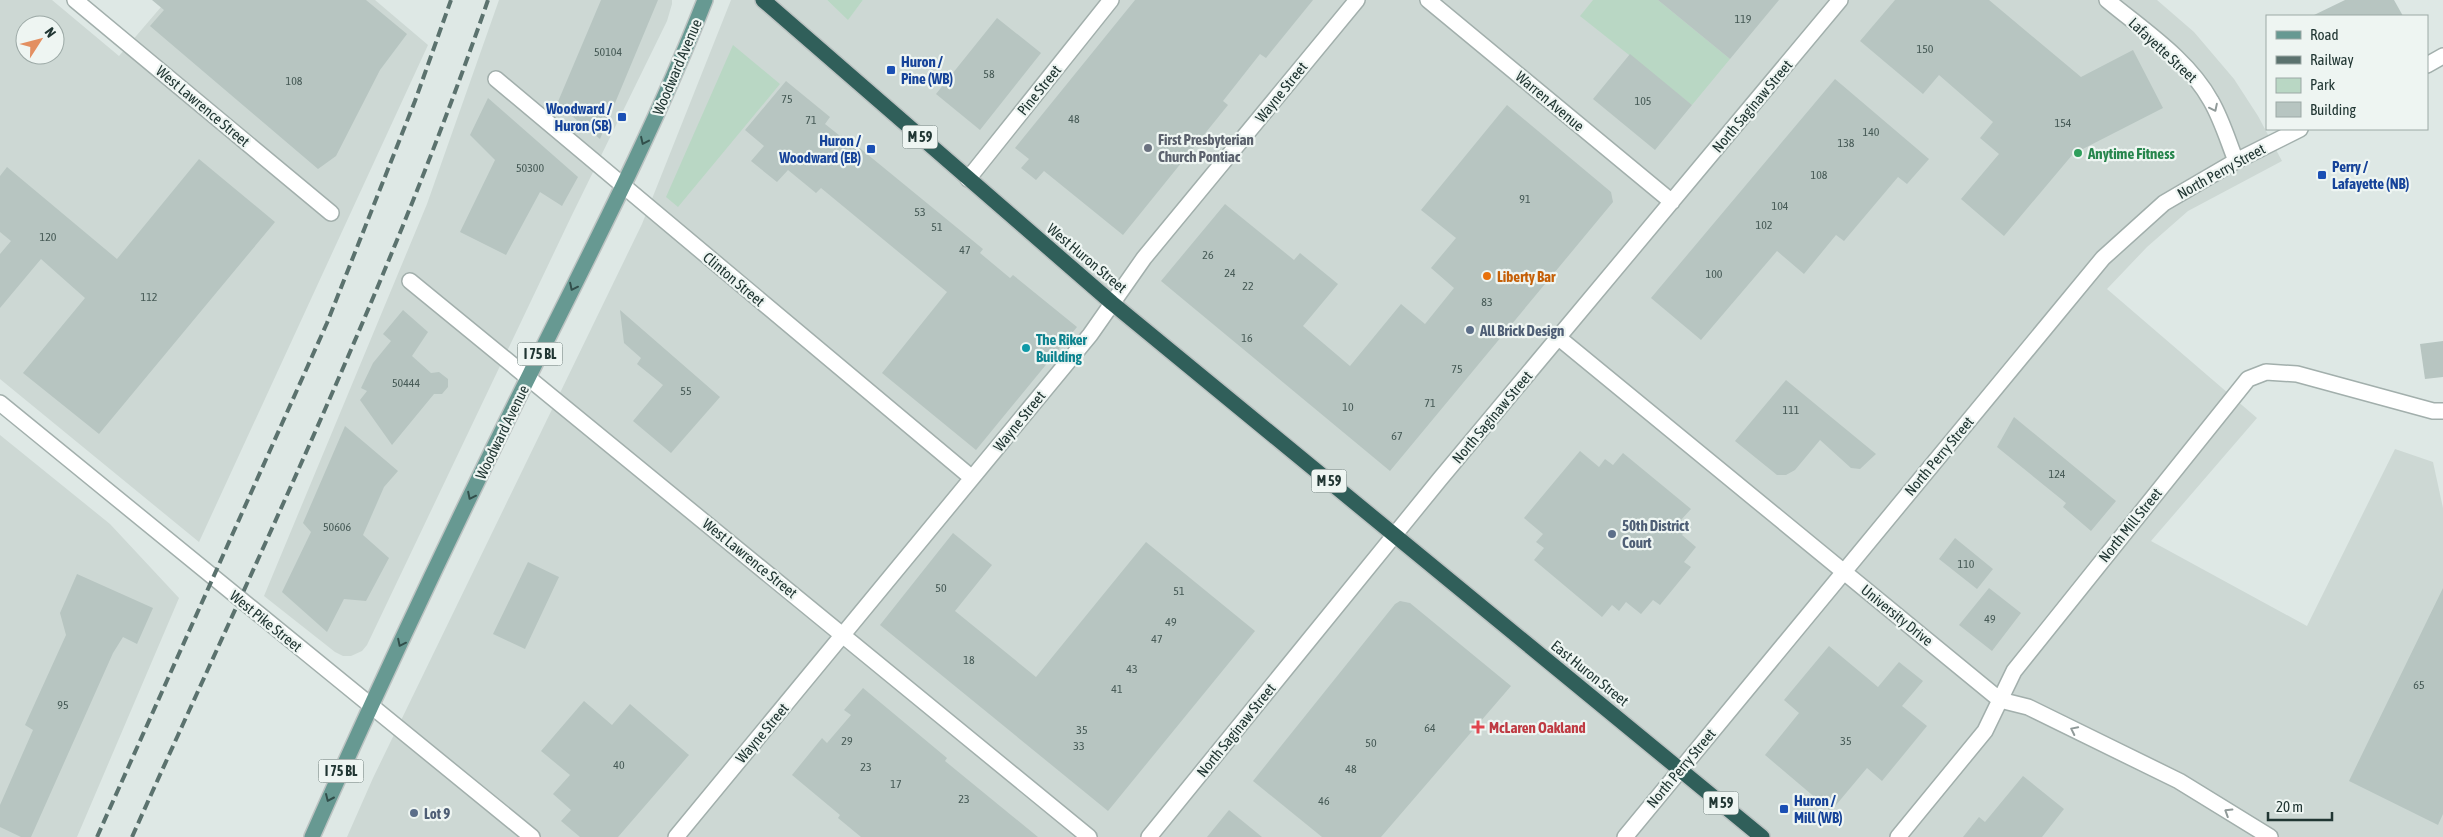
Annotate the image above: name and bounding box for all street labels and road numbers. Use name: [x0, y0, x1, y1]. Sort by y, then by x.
street label: Lafayette Street: [2125, 14, 2201, 86]
street label: Woodward Avenue: [649, 16, 705, 118]
street label: North Saginaw Street: [1708, 56, 1796, 156]
street label: Wayne Street: [1252, 58, 1310, 126]
street label: West Lawrence Street: [153, 62, 253, 150]
street label: Pine Street: [1014, 62, 1064, 118]
street label: Warren Avenue: [1512, 68, 1588, 135]
road number: M 59: [902, 125, 938, 148]
street label: North Perry Street: [2174, 140, 2268, 202]
street label: West Huron Street: [1044, 220, 1130, 296]
street label: Clinton Street: [700, 248, 768, 310]
road number: I 75 BL: [518, 342, 562, 366]
street label: North Saginaw Street: [1448, 367, 1536, 467]
street label: Woodward Avenue: [472, 382, 532, 482]
street label: Wayne Street: [990, 387, 1048, 455]
street label: North Perry Street: [1901, 413, 1977, 499]
road number: M 59: [1312, 470, 1346, 492]
street label: North Mill Street: [2095, 485, 2165, 565]
street label: West Lawrence Street: [699, 515, 801, 601]
street label: University Drive: [1858, 581, 1936, 649]
street label: West Pike Street: [227, 587, 305, 655]
street label: East Huron Street: [1548, 637, 1632, 709]
street label: North Saginaw Street: [1193, 680, 1279, 780]
street label: Wayne Street: [732, 700, 792, 766]
street label: North Perry Street: [1643, 725, 1719, 811]
road number: I 75 BL: [318, 759, 364, 782]
road number: M 59: [1704, 791, 1738, 814]

